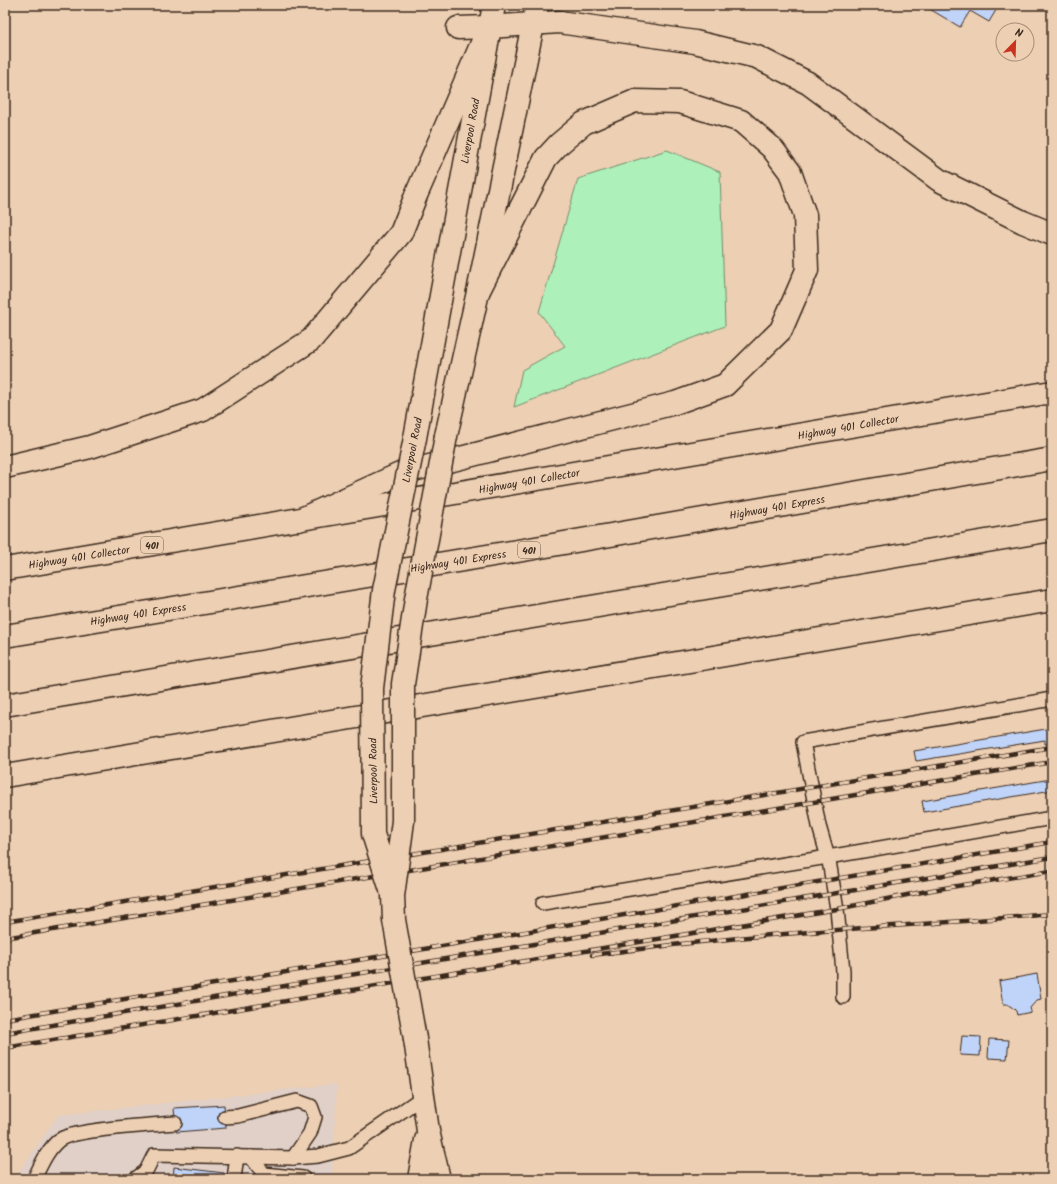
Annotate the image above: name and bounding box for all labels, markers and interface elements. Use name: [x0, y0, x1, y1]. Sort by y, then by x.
north arrow: [995, 22, 1035, 62]
text: N: [1012, 24, 1025, 43]
street label: Liverpool Road: [456, 96, 486, 165]
street label: Highway 401 Collector: [796, 410, 901, 446]
street label: Liverpool Road: [398, 415, 428, 484]
street label: Highway 401 Collector: [477, 464, 582, 500]
street label: Highway 401 Express: [728, 491, 827, 525]
road number: 401: [141, 537, 163, 553]
street label: Highway 401 Collector: [27, 541, 132, 575]
road number: 401: [518, 542, 540, 558]
street label: Highway 401 Express: [409, 545, 508, 578]
street label: Highway 401 Express: [89, 598, 188, 631]
street label: Liverpool Road: [364, 737, 384, 804]

